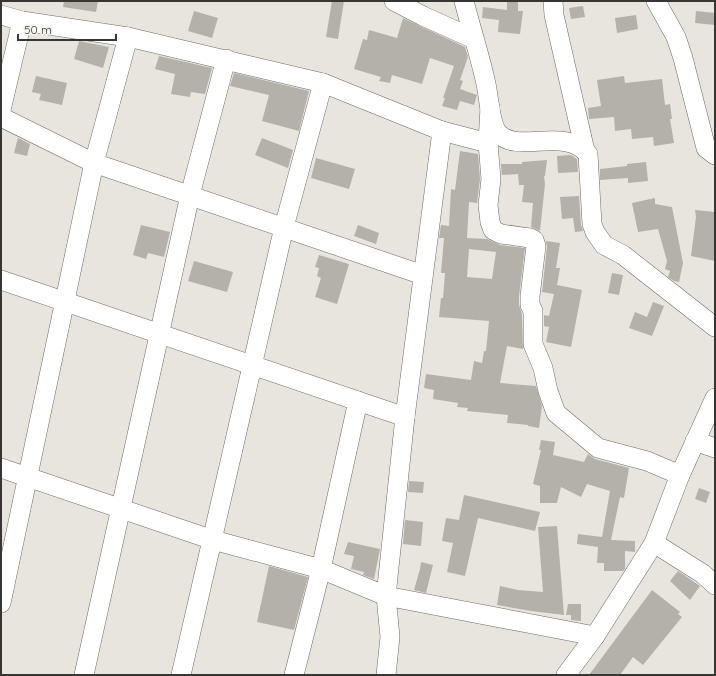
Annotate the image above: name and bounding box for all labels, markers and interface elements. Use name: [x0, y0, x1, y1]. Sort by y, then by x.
scale bar: [18, 16, 116, 42]
text: 50 m: [24, 22, 52, 37]

